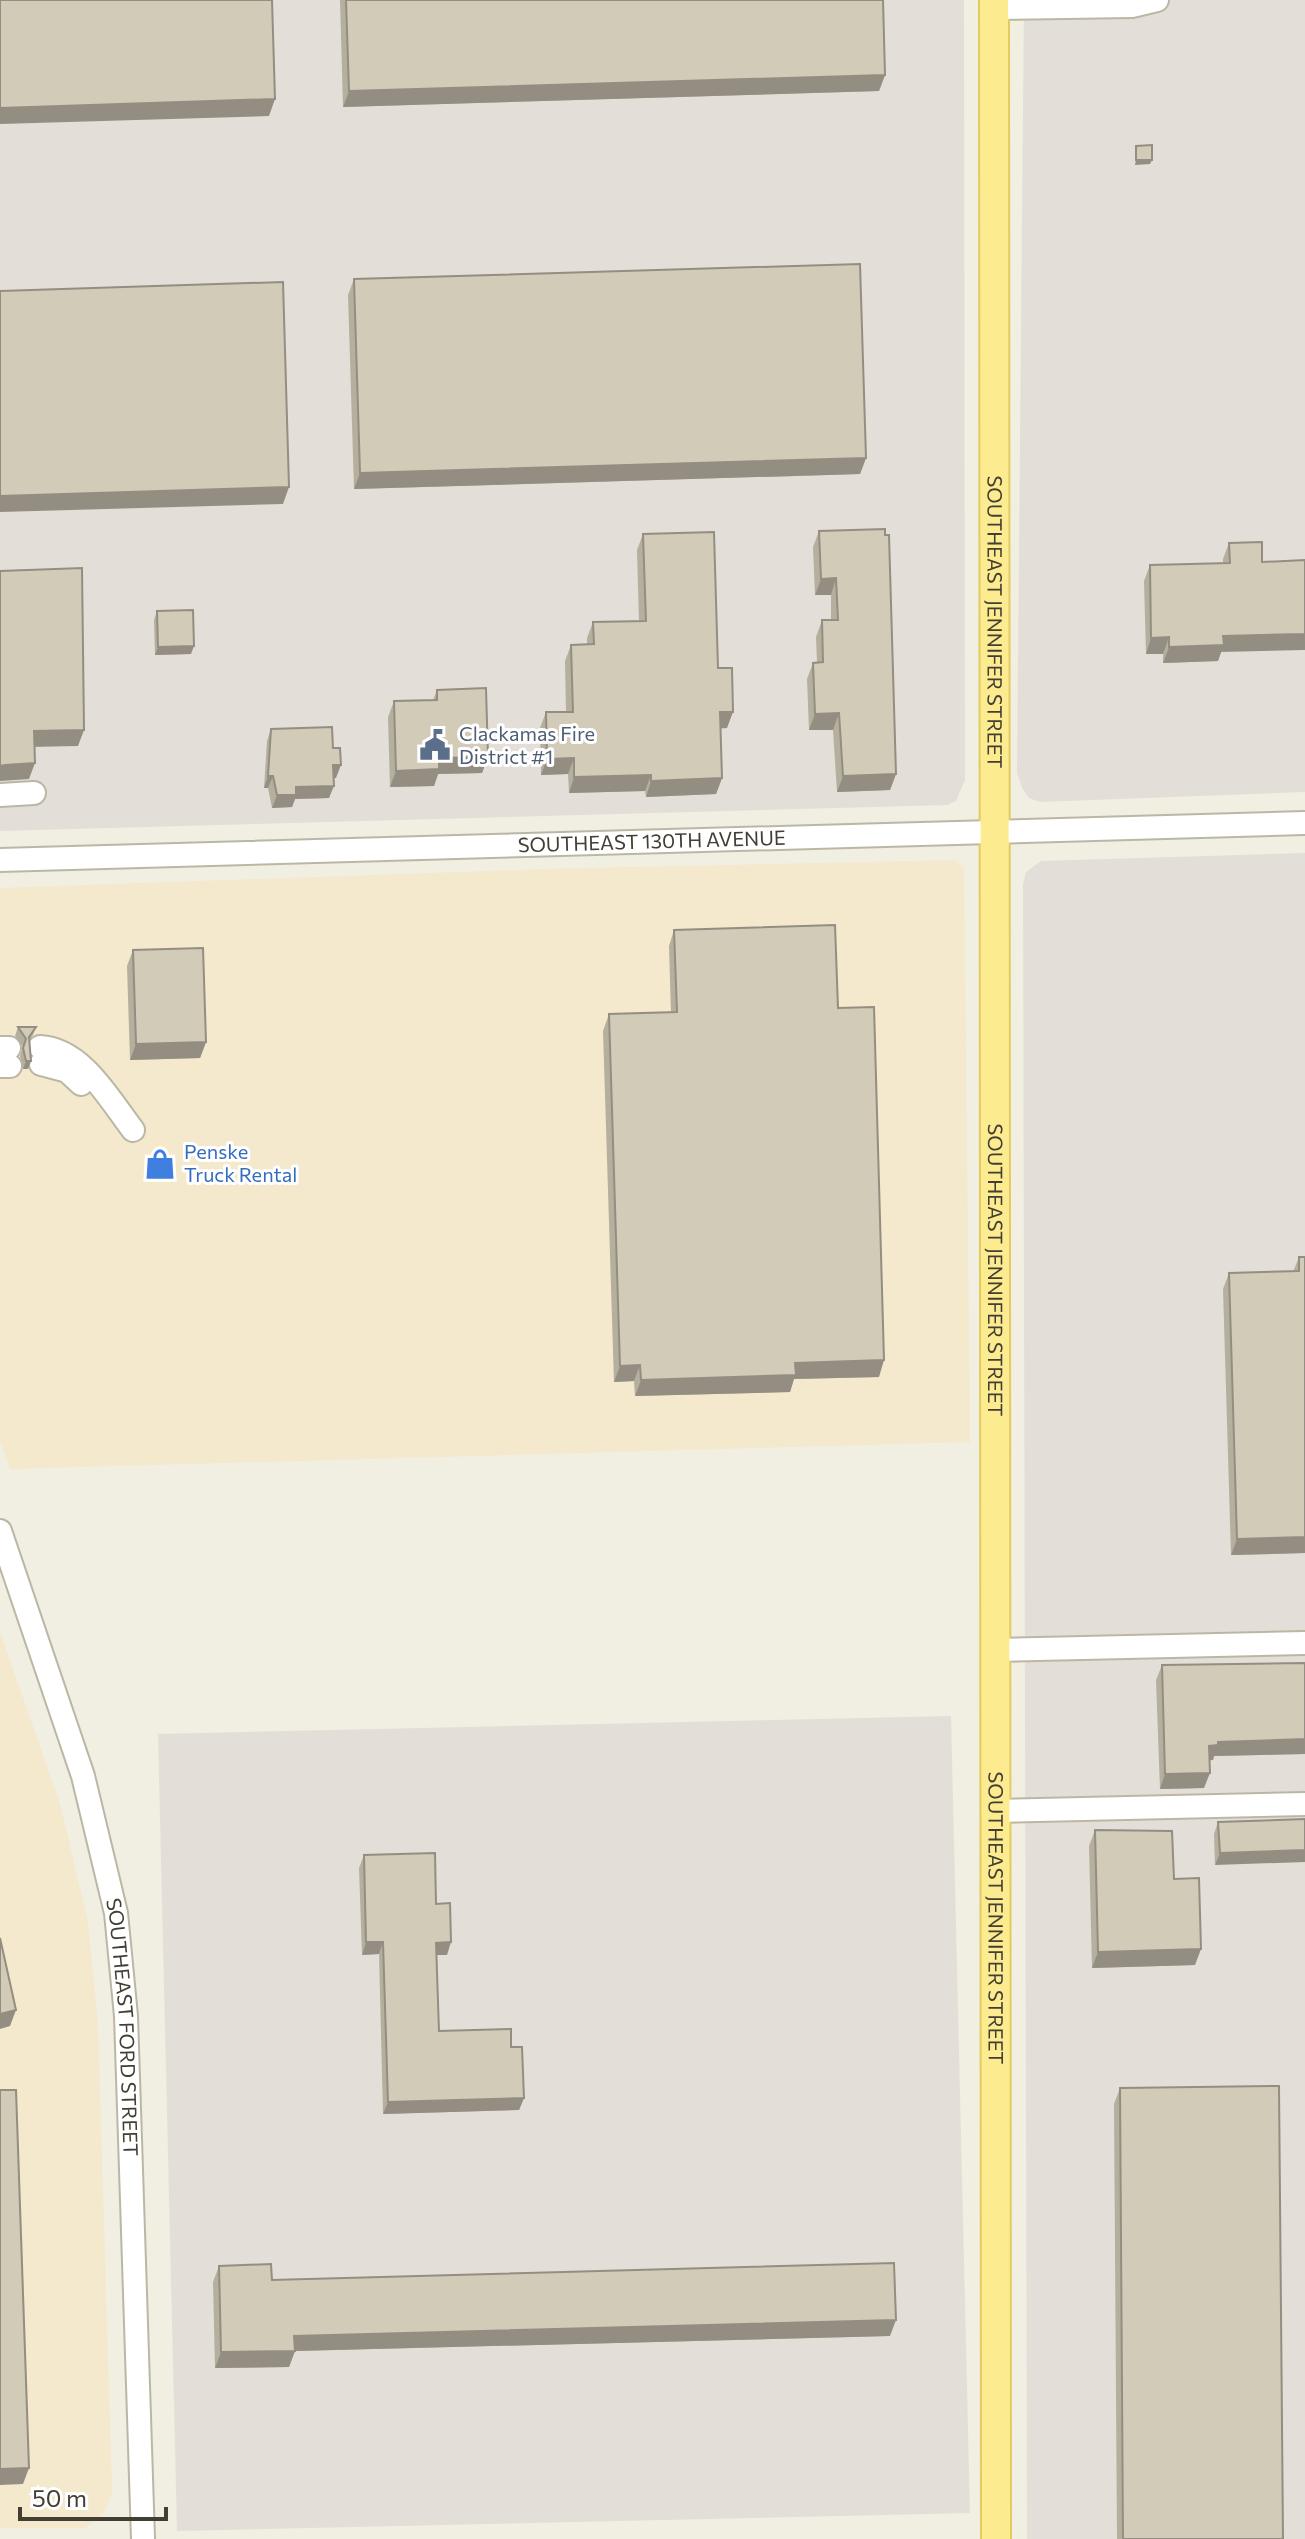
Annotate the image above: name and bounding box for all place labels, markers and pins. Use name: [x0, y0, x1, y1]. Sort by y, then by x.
place label: Clackamas Fire District #1: [459, 721, 595, 768]
public building icon: Clackamas Fire District #1: [418, 728, 452, 762]
place label: Penske Truck Rental: [184, 1139, 297, 1186]
shop icon: Penske Truck Rental: [143, 1147, 177, 1181]

